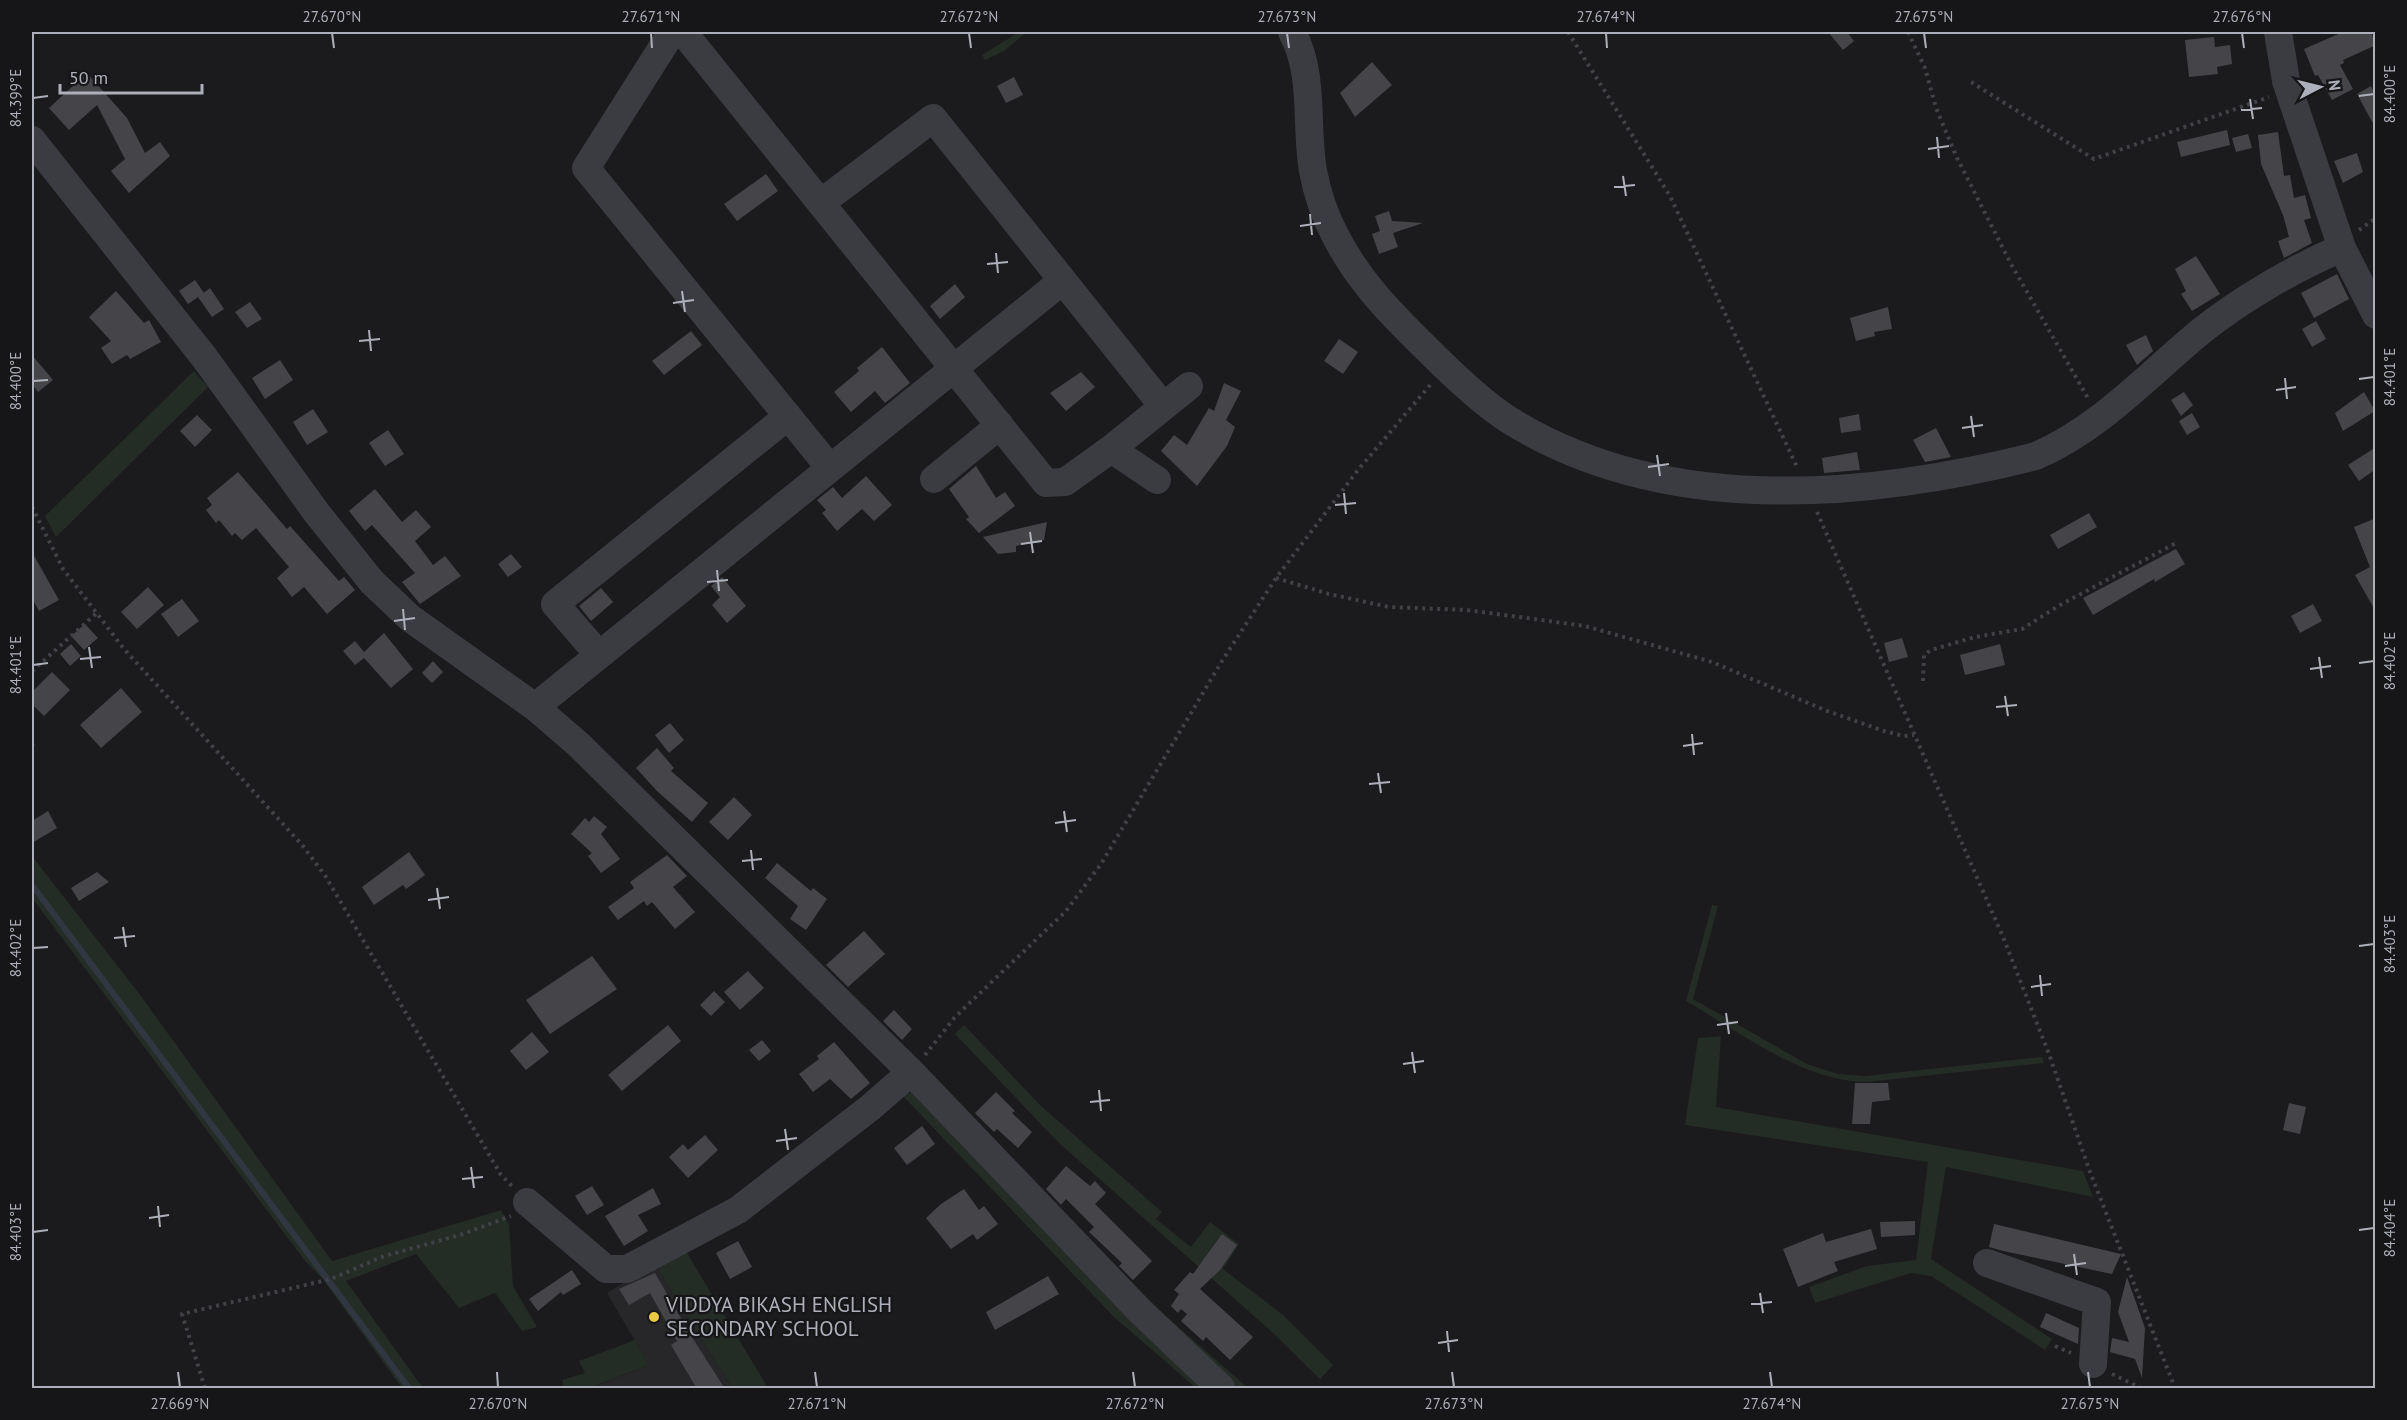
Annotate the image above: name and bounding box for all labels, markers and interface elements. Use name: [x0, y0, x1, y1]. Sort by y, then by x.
text: 27.670°N: [303, 7, 361, 26]
text: 27.671°N: [622, 7, 680, 26]
text: 27.672°N: [940, 7, 998, 26]
text: 27.673°N: [1258, 7, 1316, 26]
text: 27.674°N: [1577, 7, 1635, 26]
text: 27.675°N: [1895, 7, 1953, 26]
text: 27.676°N: [2213, 7, 2271, 26]
scale bar: [60, 57, 202, 95]
north arrow: [2290, 57, 2350, 117]
text: 84.400°E: [2380, 65, 2399, 123]
text: 50 m: [69, 66, 108, 89]
text: 84.399°E: [6, 69, 25, 127]
text: N: [2324, 79, 2345, 92]
text: 84.401°E: [2380, 348, 2399, 406]
text: 84.400°E: [6, 352, 25, 410]
text: 84.402°E: [2380, 632, 2399, 690]
text: 84.401°E: [6, 636, 25, 694]
text: 84.403°E: [2380, 915, 2399, 973]
text: 84.402°E: [6, 919, 25, 977]
text: 84.404°E: [2380, 1199, 2399, 1257]
text: 84.403°E: [6, 1203, 25, 1261]
place label: VIDDYA BIKASH ENGLISH SECONDARY SCHOOL: [665, 1291, 892, 1342]
marker: VIDDYA BIKASH ENGLISH SECONDARY SCHOOL: [647, 1310, 661, 1324]
text: 27.669°N: [151, 1394, 209, 1413]
text: 27.670°N: [469, 1394, 527, 1413]
text: 27.671°N: [788, 1394, 846, 1413]
text: 27.672°N: [1106, 1394, 1164, 1413]
text: 27.673°N: [1425, 1394, 1483, 1413]
text: 27.674°N: [1743, 1394, 1801, 1413]
text: 27.675°N: [2061, 1394, 2119, 1413]

